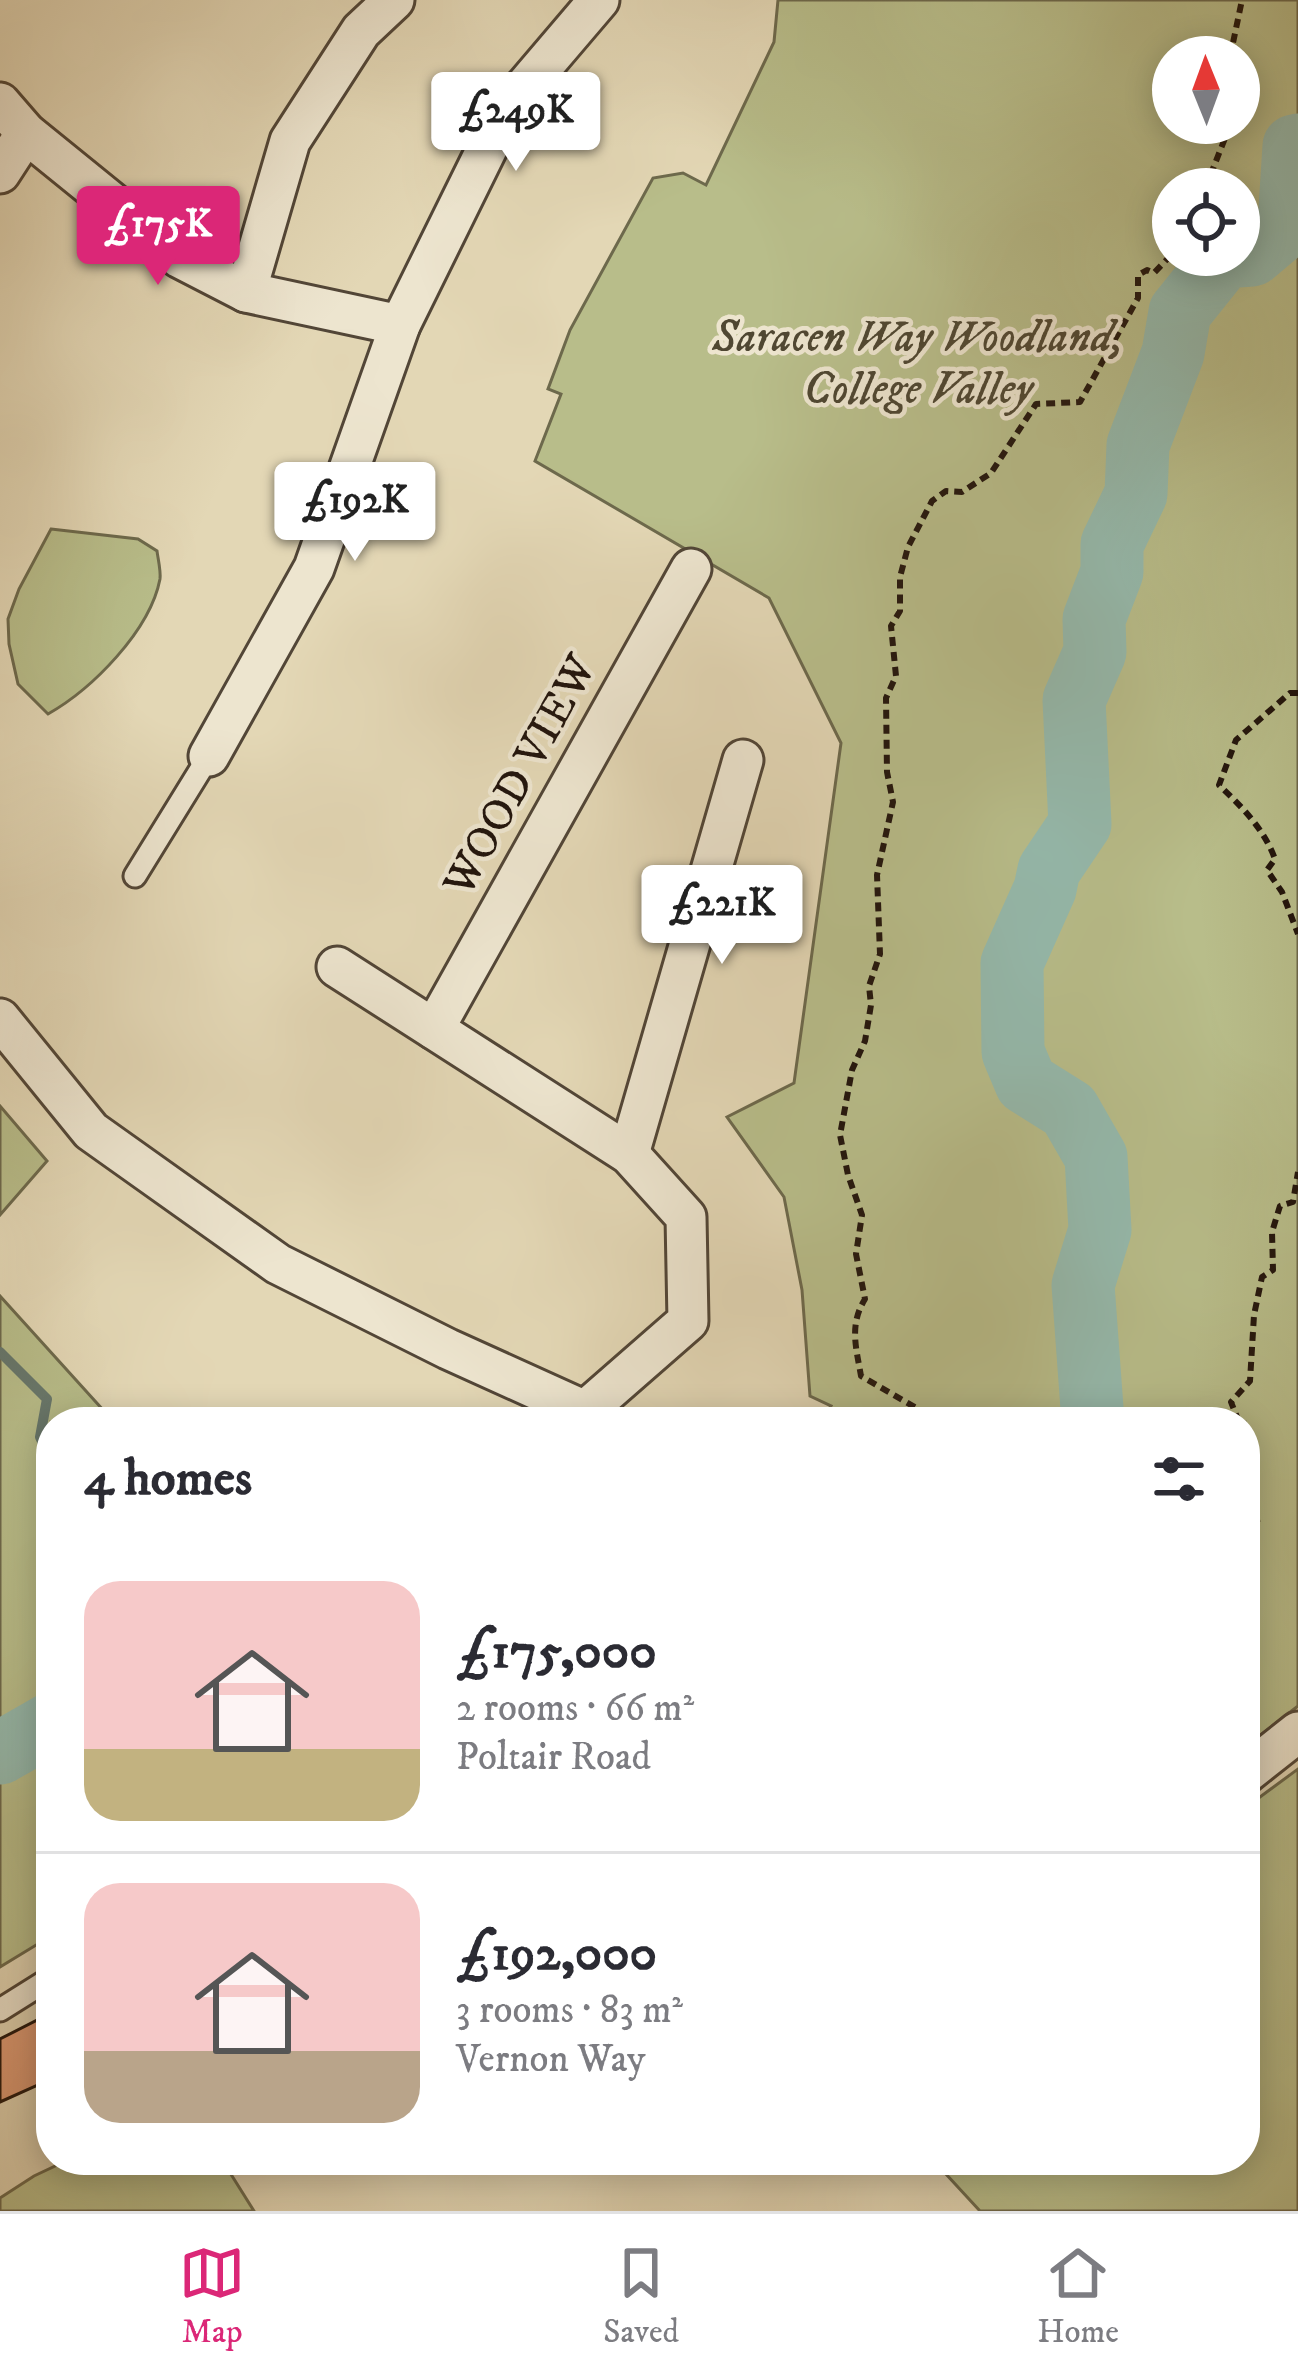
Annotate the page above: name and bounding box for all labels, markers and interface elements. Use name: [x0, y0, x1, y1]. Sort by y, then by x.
north arrow: [1152, 36, 1260, 144]
map controls: [1152, 36, 1260, 276]
pin: £249K: [432, 72, 600, 174]
text: £249K: [458, 86, 574, 135]
button: locate: [1152, 168, 1260, 276]
pin: £175K: [74, 186, 242, 288]
text: £175K: [104, 200, 212, 249]
park label: Saracen Way Woodland, College Valley: [711, 310, 1124, 418]
pin: £192K: [271, 462, 439, 564]
text: £192K: [301, 476, 409, 525]
street label: WOOD VIEW: [431, 645, 611, 907]
pin: £221K: [638, 865, 806, 967]
text: £221K: [668, 879, 776, 928]
icon: filters: [1146, 1446, 1212, 1512]
text: 4 homes: [84, 1447, 252, 1511]
text: £175,000: [456, 1620, 657, 1684]
icon: home: [180, 1629, 324, 1773]
text: 2 rooms · 66 m²: [456, 1684, 694, 1733]
text: Poltair Road: [456, 1733, 651, 1782]
text: £192,000: [456, 1922, 657, 1986]
icon: home: [180, 1931, 324, 2075]
text: 3 rooms · 83 m²: [456, 1986, 683, 2035]
text: Vernon Way: [456, 2035, 646, 2084]
tab: Map: [179, 2240, 245, 2353]
tab: Saved: [603, 2240, 679, 2353]
tab: Home: [1037, 2240, 1119, 2353]

